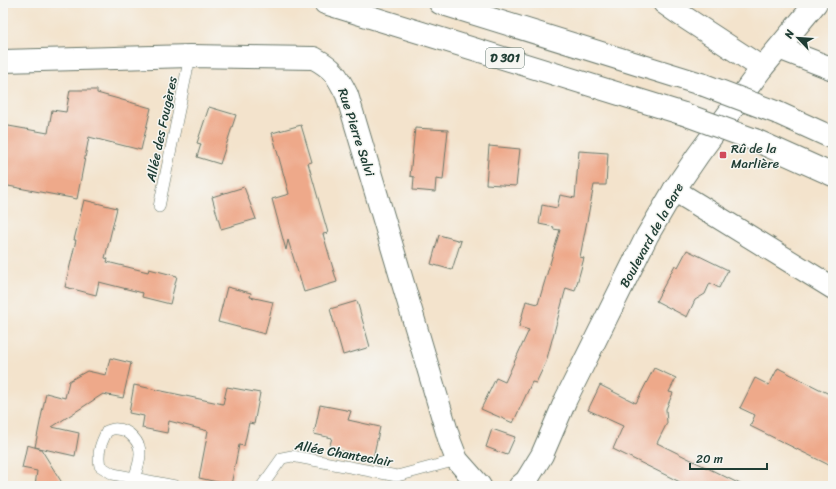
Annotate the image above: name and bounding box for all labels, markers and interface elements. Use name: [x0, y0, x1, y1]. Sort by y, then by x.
north arrow: [778, 18, 818, 58]
text: N: [779, 26, 800, 42]
road number: D 301: [486, 48, 524, 68]
street label: Allée des Fougères: [139, 73, 184, 185]
street label: Rue Pierre Salvi: [331, 85, 382, 180]
place label: Rû de la Marlière: [731, 137, 779, 175]
marker: Rû de la Marlière: [718, 150, 728, 160]
street label: Boulevard de la Gare: [613, 178, 690, 292]
street label: Allée Chanteclair: [292, 433, 395, 474]
scale bar: [690, 445, 767, 471]
text: 20 m: [696, 448, 723, 470]

